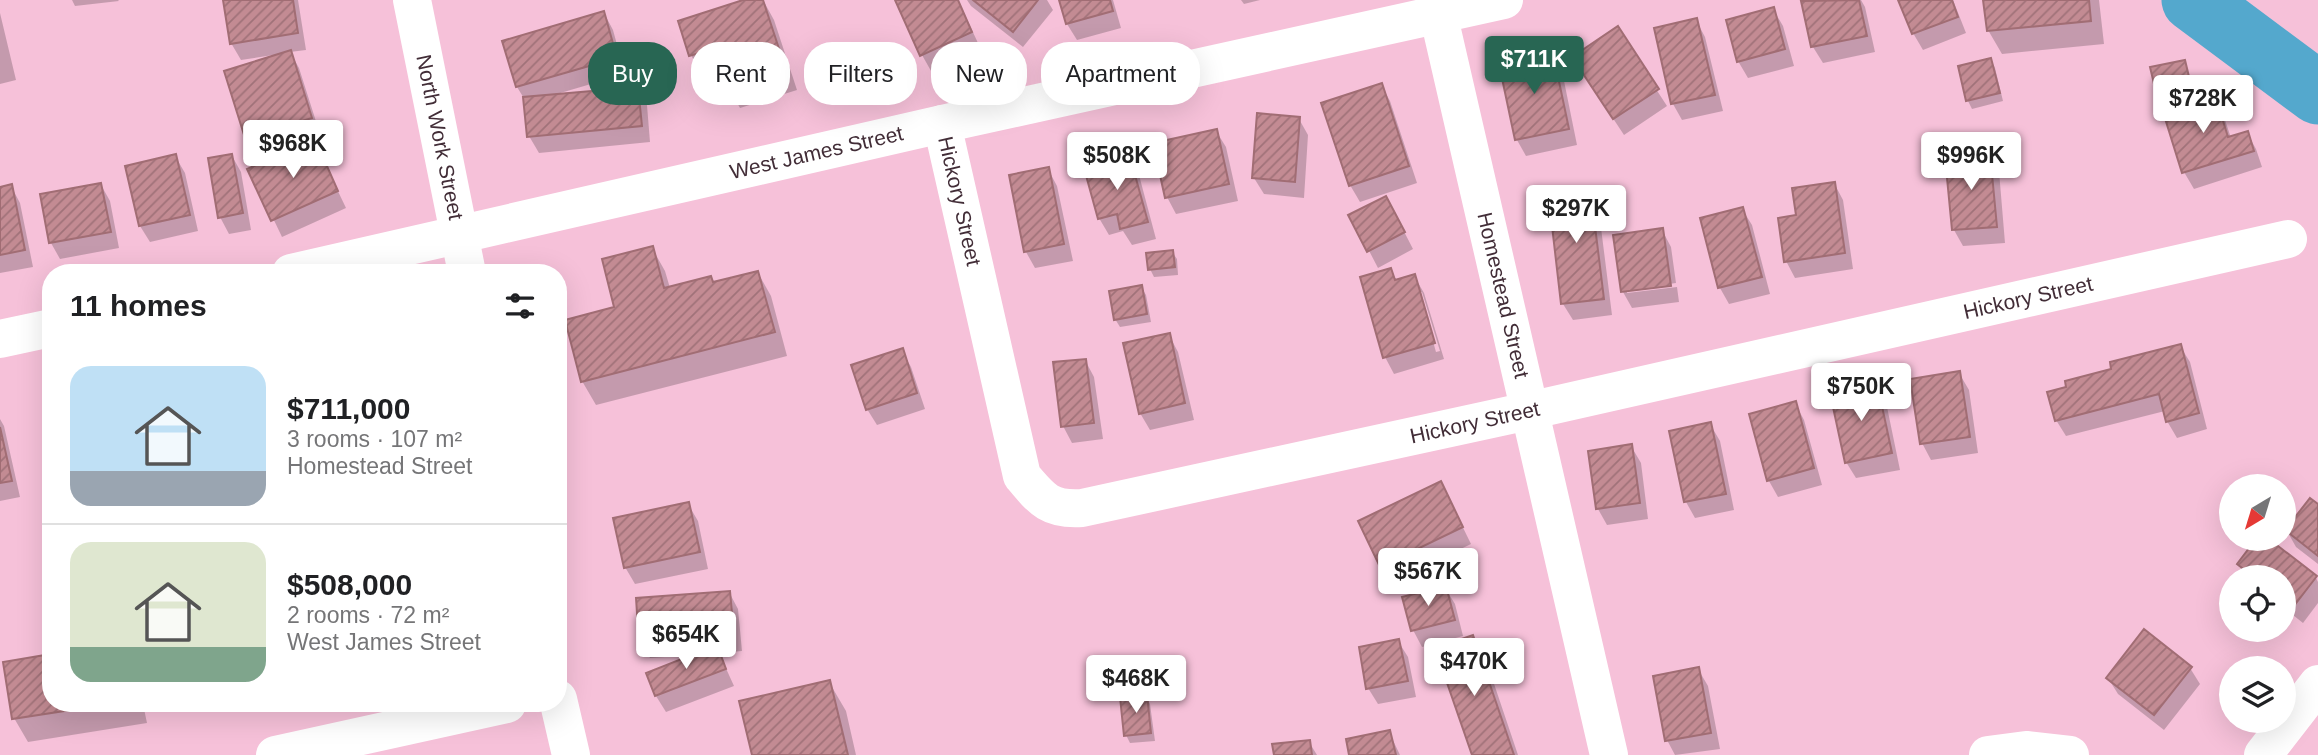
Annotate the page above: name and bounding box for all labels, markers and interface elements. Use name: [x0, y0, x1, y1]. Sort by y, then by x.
pin: $711K: [1485, 36, 1583, 96]
chip: Buy: [588, 42, 677, 105]
chip: Rent: [691, 42, 790, 105]
chip: Filters: [804, 42, 917, 105]
chip: New: [931, 42, 1027, 105]
chip: Apartment: [1041, 42, 1200, 105]
text: $711K: [1501, 46, 1567, 72]
street label: North Work Street: [412, 53, 468, 222]
pin: $728K: [2154, 76, 2252, 135]
text: $728K: [2169, 85, 2237, 111]
pin: $968K: [244, 120, 342, 180]
street label: West James Street: [727, 121, 905, 183]
text: $968K: [259, 130, 327, 156]
pin: $508K: [1068, 132, 1166, 192]
pin: $996K: [1922, 132, 2020, 192]
street label: Hickory Street: [934, 134, 986, 268]
text: $508K: [1083, 142, 1151, 168]
text: $996K: [1937, 142, 2005, 168]
pin: $297K: [1527, 186, 1625, 245]
text: $297K: [1542, 195, 1610, 221]
street label: Homestead Street: [1473, 210, 1534, 380]
street label: Hickory Street: [1961, 272, 2095, 323]
icon: filters: [501, 287, 539, 325]
text: 11 homes: [70, 289, 207, 322]
pin: $750K: [1812, 364, 1910, 423]
text: $750K: [1827, 373, 1895, 399]
text: $711,000: [287, 392, 410, 425]
icon: home: [126, 394, 210, 478]
street label: Hickory Street: [1408, 397, 1542, 447]
text: 3 rooms · 107 m²: [287, 426, 462, 452]
text: Homestead Street: [287, 453, 472, 479]
north arrow: [2219, 474, 2296, 551]
map controls: [2219, 474, 2296, 733]
pin: $567K: [1379, 548, 1477, 608]
text: $567K: [1394, 558, 1462, 584]
button: locate: [2219, 565, 2296, 642]
text: $508,000: [287, 568, 412, 601]
icon: home: [126, 570, 210, 654]
text: 2 rooms · 72 m²: [287, 602, 449, 628]
pin: $654K: [637, 612, 735, 671]
text: $654K: [652, 621, 720, 647]
text: West James Street: [287, 629, 481, 655]
pin: $470K: [1425, 638, 1523, 698]
text: $470K: [1440, 648, 1508, 674]
pin: $468K: [1087, 656, 1185, 715]
button: layers: [2219, 656, 2296, 733]
text: $468K: [1102, 665, 1170, 691]

